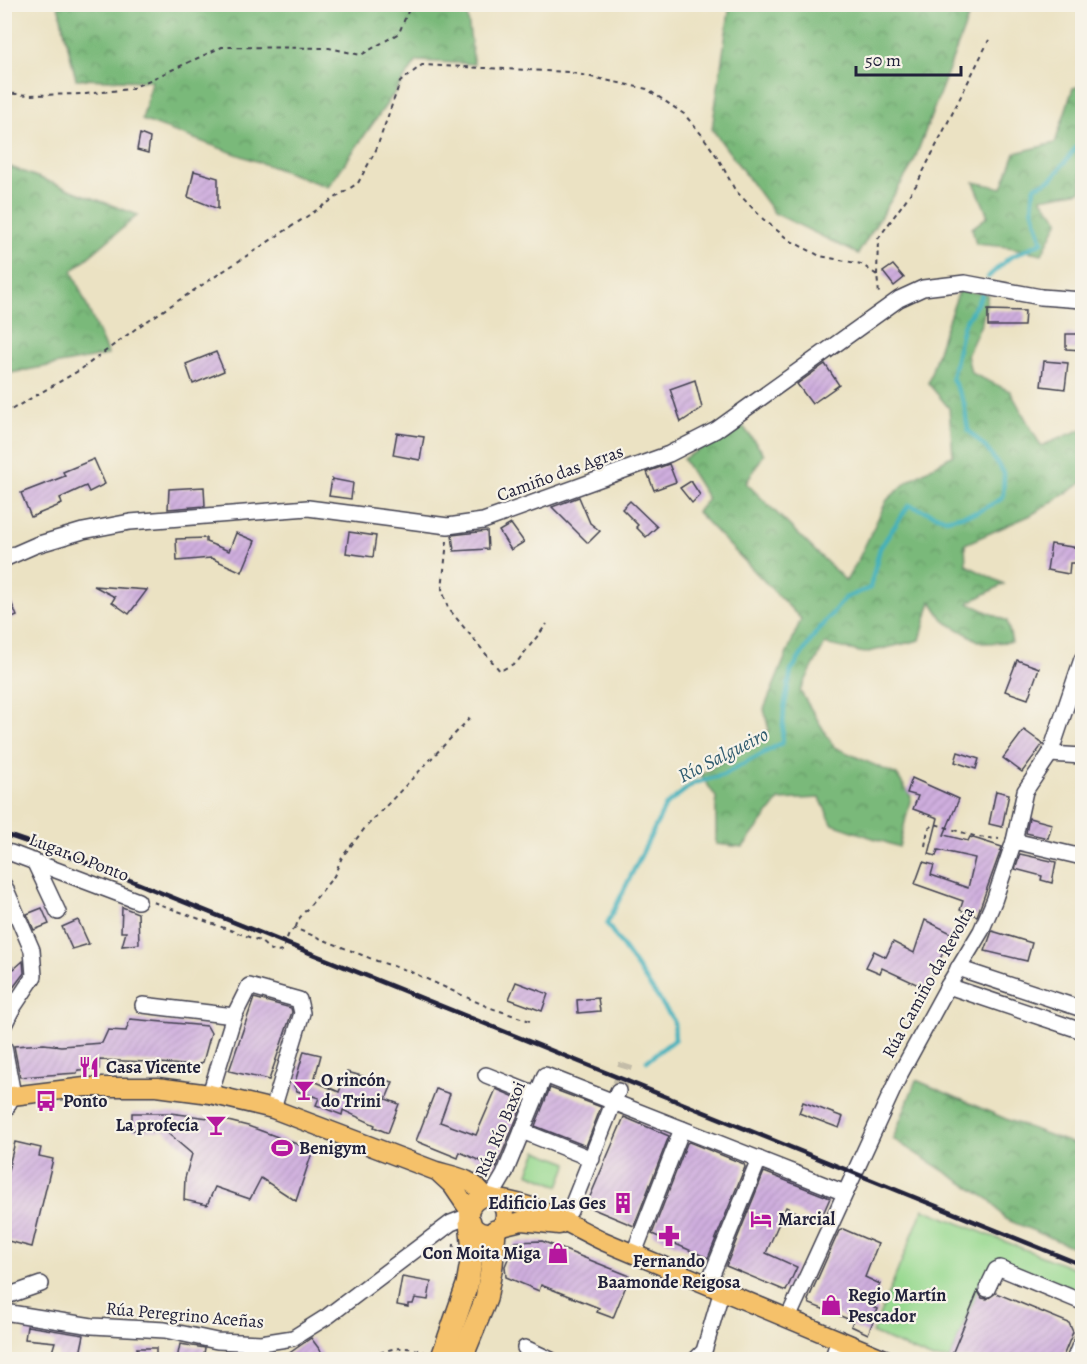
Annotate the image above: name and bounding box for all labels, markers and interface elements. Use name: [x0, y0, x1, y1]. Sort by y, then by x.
scale bar: [856, 39, 961, 77]
text: 50 m: [865, 48, 901, 72]
street label: Camiño das Agras: [493, 439, 627, 507]
water label: Río Salgueiro: [673, 721, 773, 789]
street label: Lugar O Ponto: [26, 827, 133, 887]
street label: Rúa Camiño da Revolta: [876, 901, 980, 1062]
restaurant icon: Casa Vicente: [77, 1055, 101, 1079]
place label: Casa Vicente: [106, 1055, 201, 1079]
place label: O rincón do Trini: [321, 1068, 386, 1113]
street label: Rúa Río Baxoi: [469, 1077, 531, 1181]
bar icon: O rincón do Trini: [292, 1078, 316, 1102]
bus stop icon: Ponto: [34, 1089, 58, 1113]
place label: Ponto: [63, 1089, 107, 1113]
place label: La profecía: [115, 1113, 199, 1137]
bar icon: La profecía: [204, 1113, 228, 1137]
sports icon: Benigym: [270, 1136, 294, 1160]
place label: Benigym: [299, 1136, 367, 1160]
place label: Edificio Las Ges: [488, 1191, 606, 1215]
building icon: Edificio Las Ges: [611, 1191, 635, 1215]
hotel icon: Marcial: [749, 1207, 773, 1231]
place label: Marcial: [778, 1207, 836, 1231]
pharmacy icon: Fernando Baamonde Reigosa: [657, 1224, 681, 1248]
place label: Con Moita Miga: [422, 1241, 541, 1265]
shop icon: Con Moita Miga: [546, 1241, 570, 1265]
place label: Fernando Baamonde Reigosa: [597, 1249, 741, 1294]
place label: Regio Martín Pescador: [848, 1283, 946, 1328]
shop icon: Regio Martín Pescador: [819, 1293, 843, 1317]
street label: Rúa Peregrino Aceñas: [105, 1296, 265, 1334]

